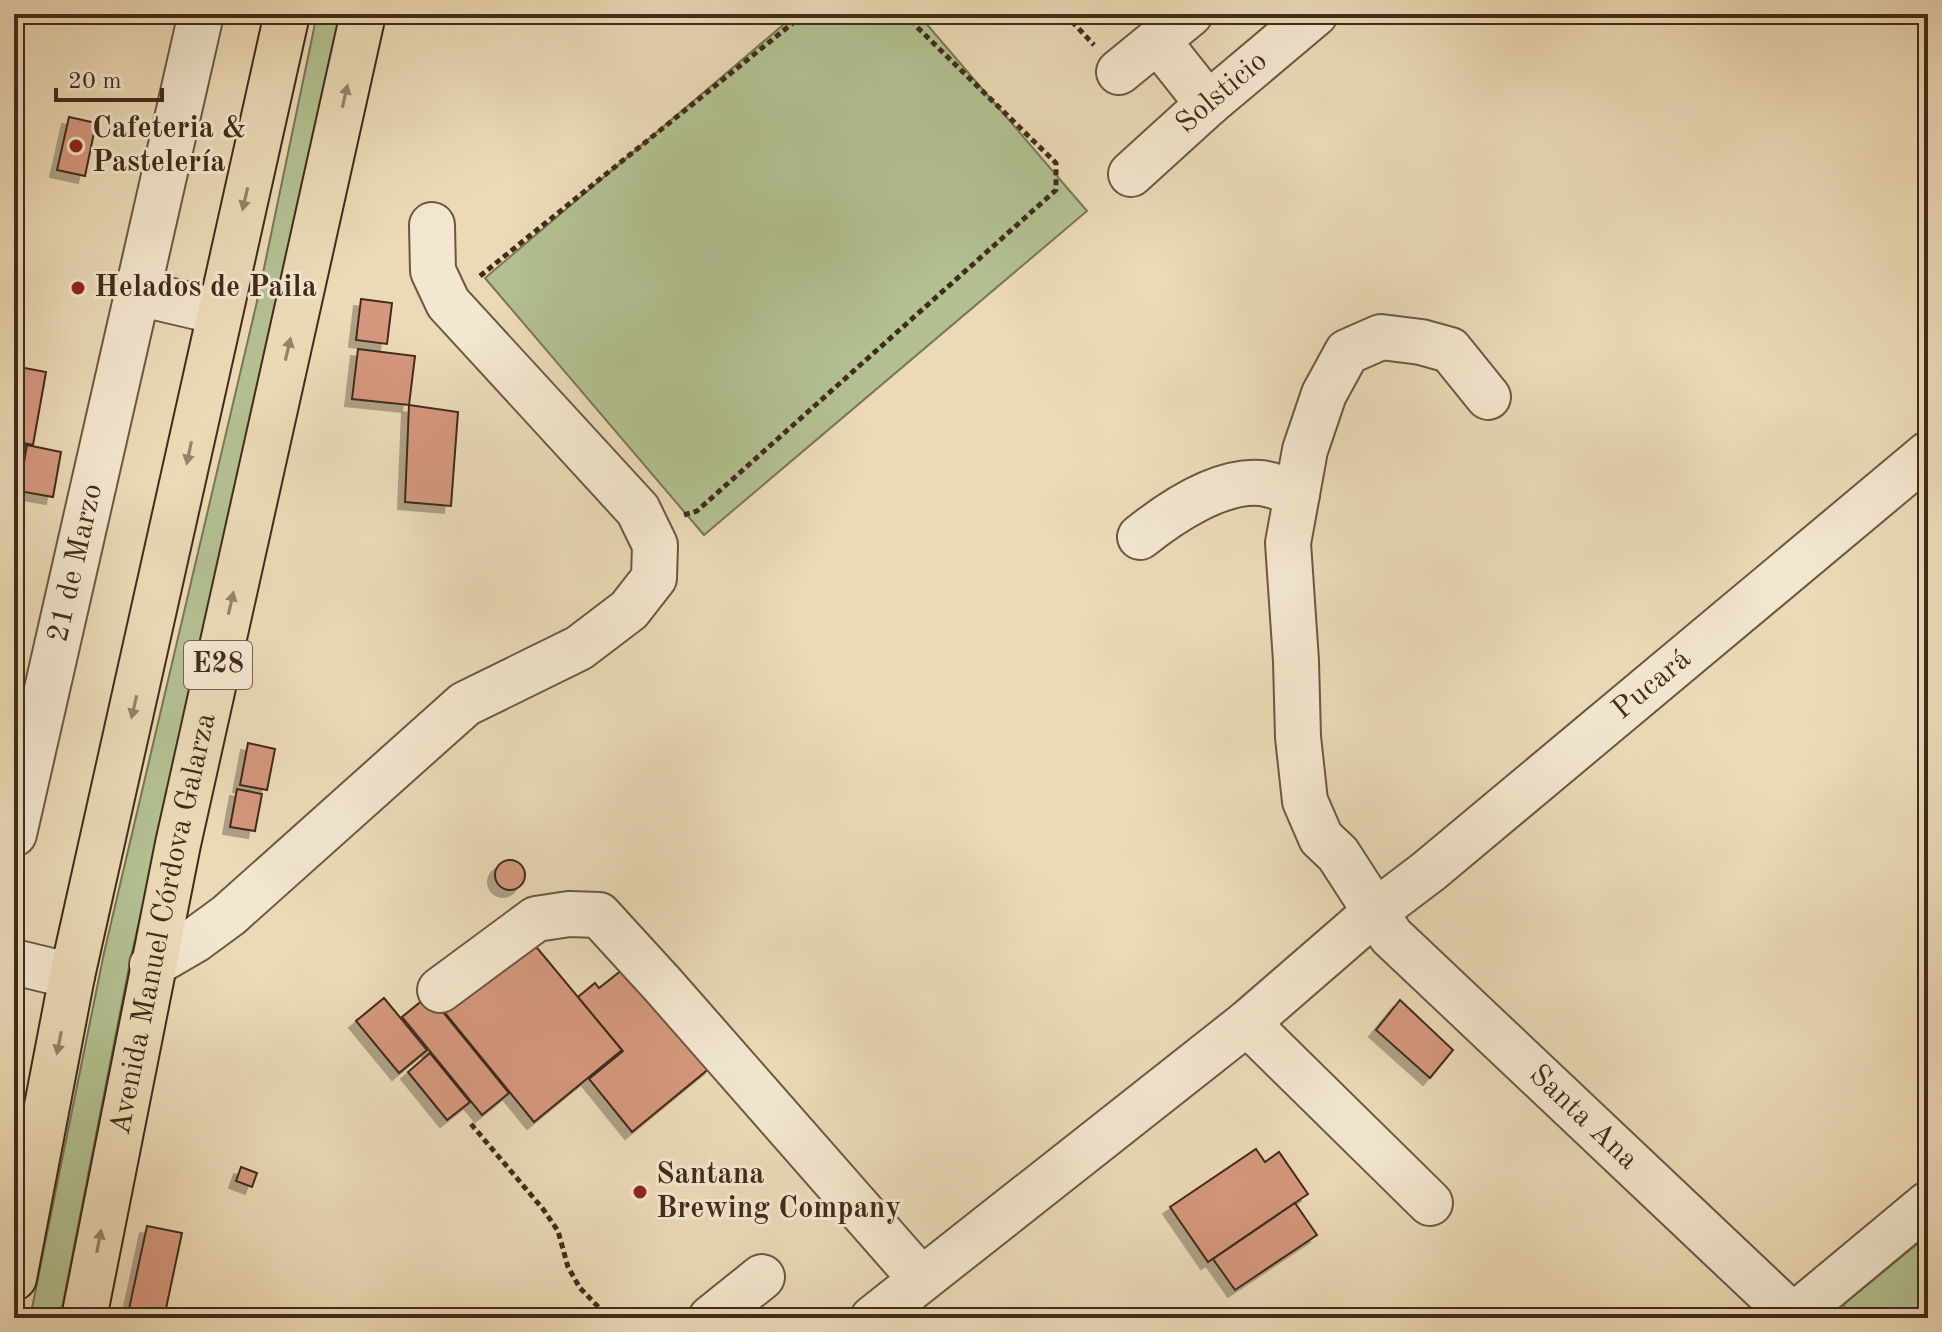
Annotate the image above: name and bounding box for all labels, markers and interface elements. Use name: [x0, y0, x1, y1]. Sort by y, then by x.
street label: Solsticio: [1171, 46, 1273, 140]
scale bar: [56, 52, 162, 102]
text: 20 m: [68, 70, 122, 94]
one-way arrow: [339, 83, 352, 108]
place label: Cafeteria & Pastelería: [92, 114, 246, 178]
marker: Cafeteria & Pastelería: [67, 137, 85, 155]
one-way arrow: [238, 187, 251, 212]
place label: Helados de Paila: [94, 273, 317, 303]
marker: Helados de Paila: [69, 279, 87, 297]
one-way arrow: [282, 337, 295, 362]
one-way arrow: [182, 441, 195, 466]
street label: 21 de Marzo: [43, 481, 108, 645]
one-way arrow: [225, 590, 238, 615]
road number: E28: [184, 641, 252, 689]
street label: Pucará: [1607, 644, 1697, 726]
one-way arrow: [127, 695, 140, 720]
street label: Avenida Manuel Córdova Galarza: [106, 710, 222, 1137]
one-way arrow: [53, 1031, 65, 1056]
street label: Santa Ana: [1523, 1060, 1643, 1176]
place label: Santana Brewing Company: [656, 1160, 901, 1224]
marker: Santana Brewing Company: [631, 1183, 649, 1201]
one-way arrow: [93, 1229, 105, 1254]

